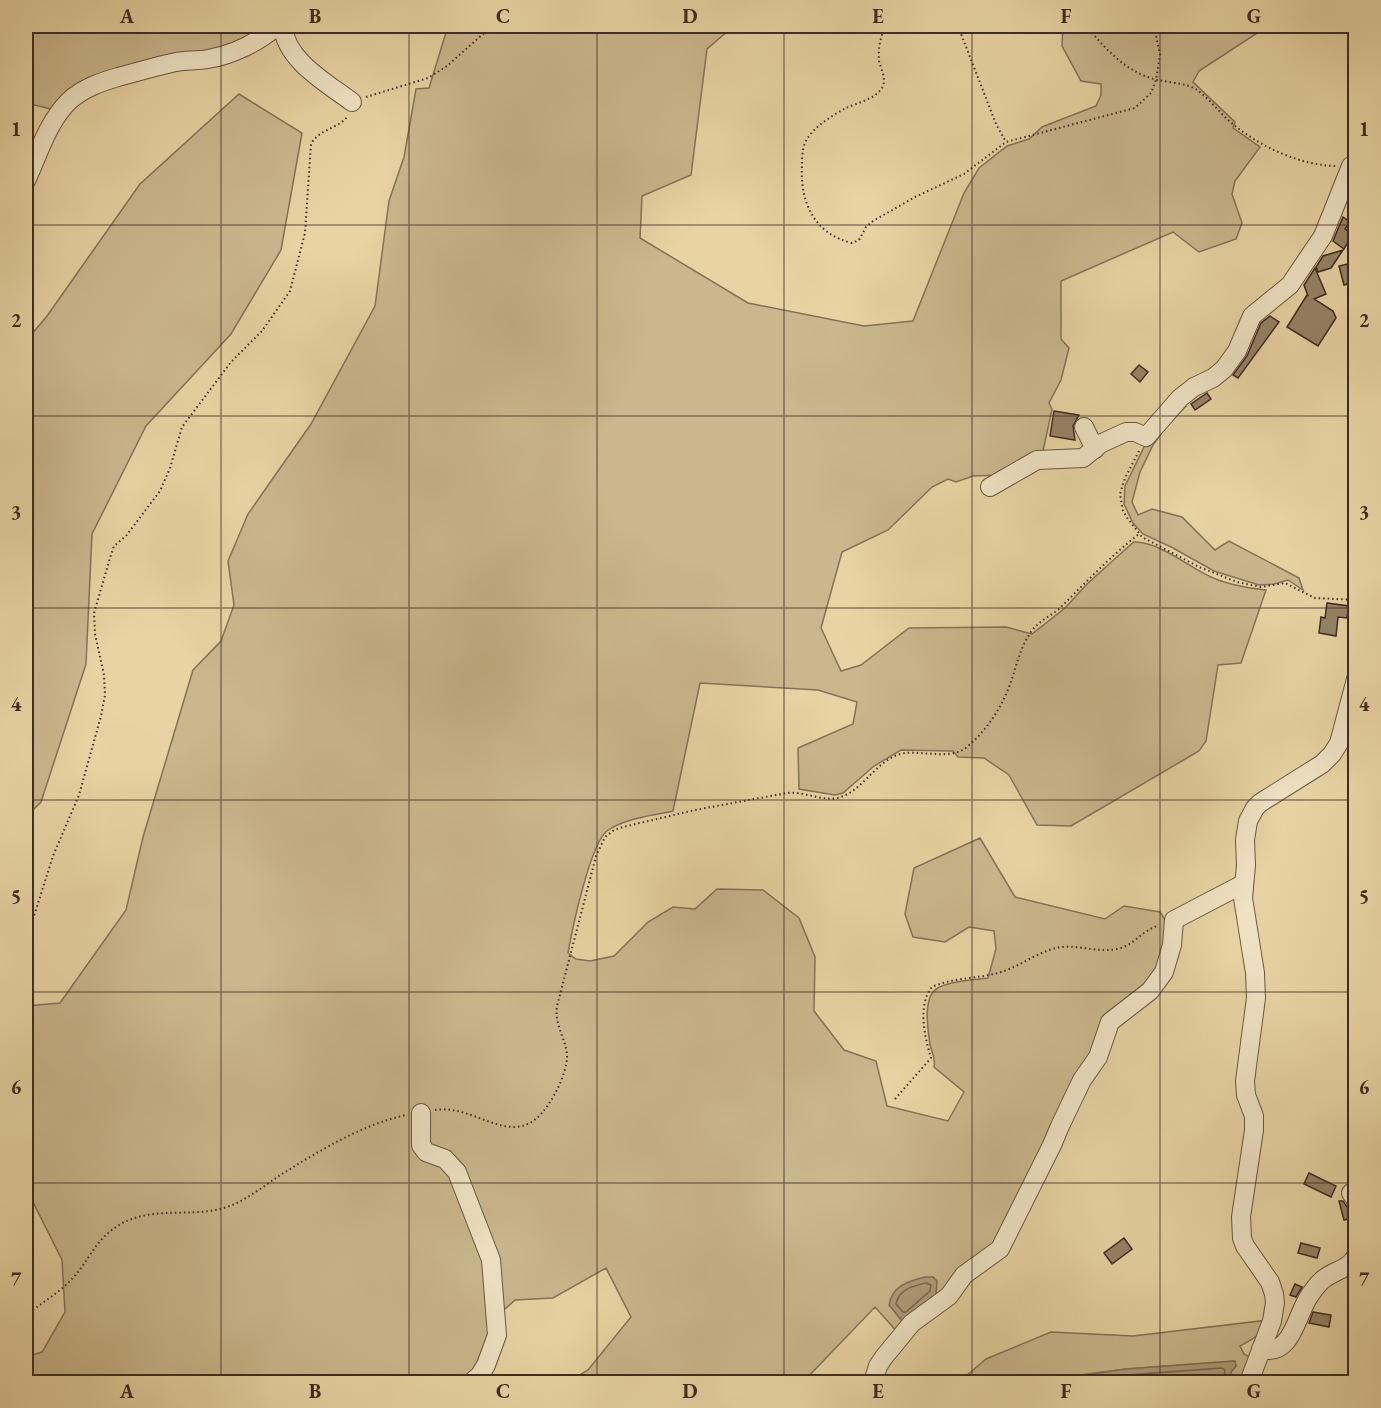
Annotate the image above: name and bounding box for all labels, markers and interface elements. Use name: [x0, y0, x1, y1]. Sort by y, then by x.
text: A: [119, 3, 135, 29]
text: B: [309, 3, 321, 29]
text: C: [496, 3, 510, 29]
text: D: [682, 3, 698, 29]
text: E: [872, 3, 884, 29]
text: F: [1061, 3, 1072, 29]
text: G: [1247, 3, 1261, 29]
text: 1: [11, 116, 21, 142]
text: 1: [1359, 116, 1369, 142]
text: 2: [11, 307, 22, 333]
text: 2: [1359, 307, 1370, 333]
text: 3: [11, 499, 21, 525]
text: 3: [1359, 499, 1369, 525]
text: 4: [11, 691, 22, 717]
text: 4: [1359, 691, 1370, 717]
text: 5: [11, 883, 21, 909]
text: 5: [1359, 883, 1369, 909]
text: 6: [11, 1074, 22, 1100]
text: 6: [1359, 1074, 1370, 1100]
text: 7: [11, 1266, 22, 1292]
text: 7: [1359, 1266, 1370, 1292]
text: A: [119, 1378, 135, 1404]
text: B: [309, 1378, 321, 1404]
text: C: [496, 1378, 510, 1404]
text: D: [682, 1378, 698, 1404]
text: E: [872, 1378, 884, 1404]
text: F: [1061, 1378, 1072, 1404]
text: G: [1247, 1378, 1261, 1404]

